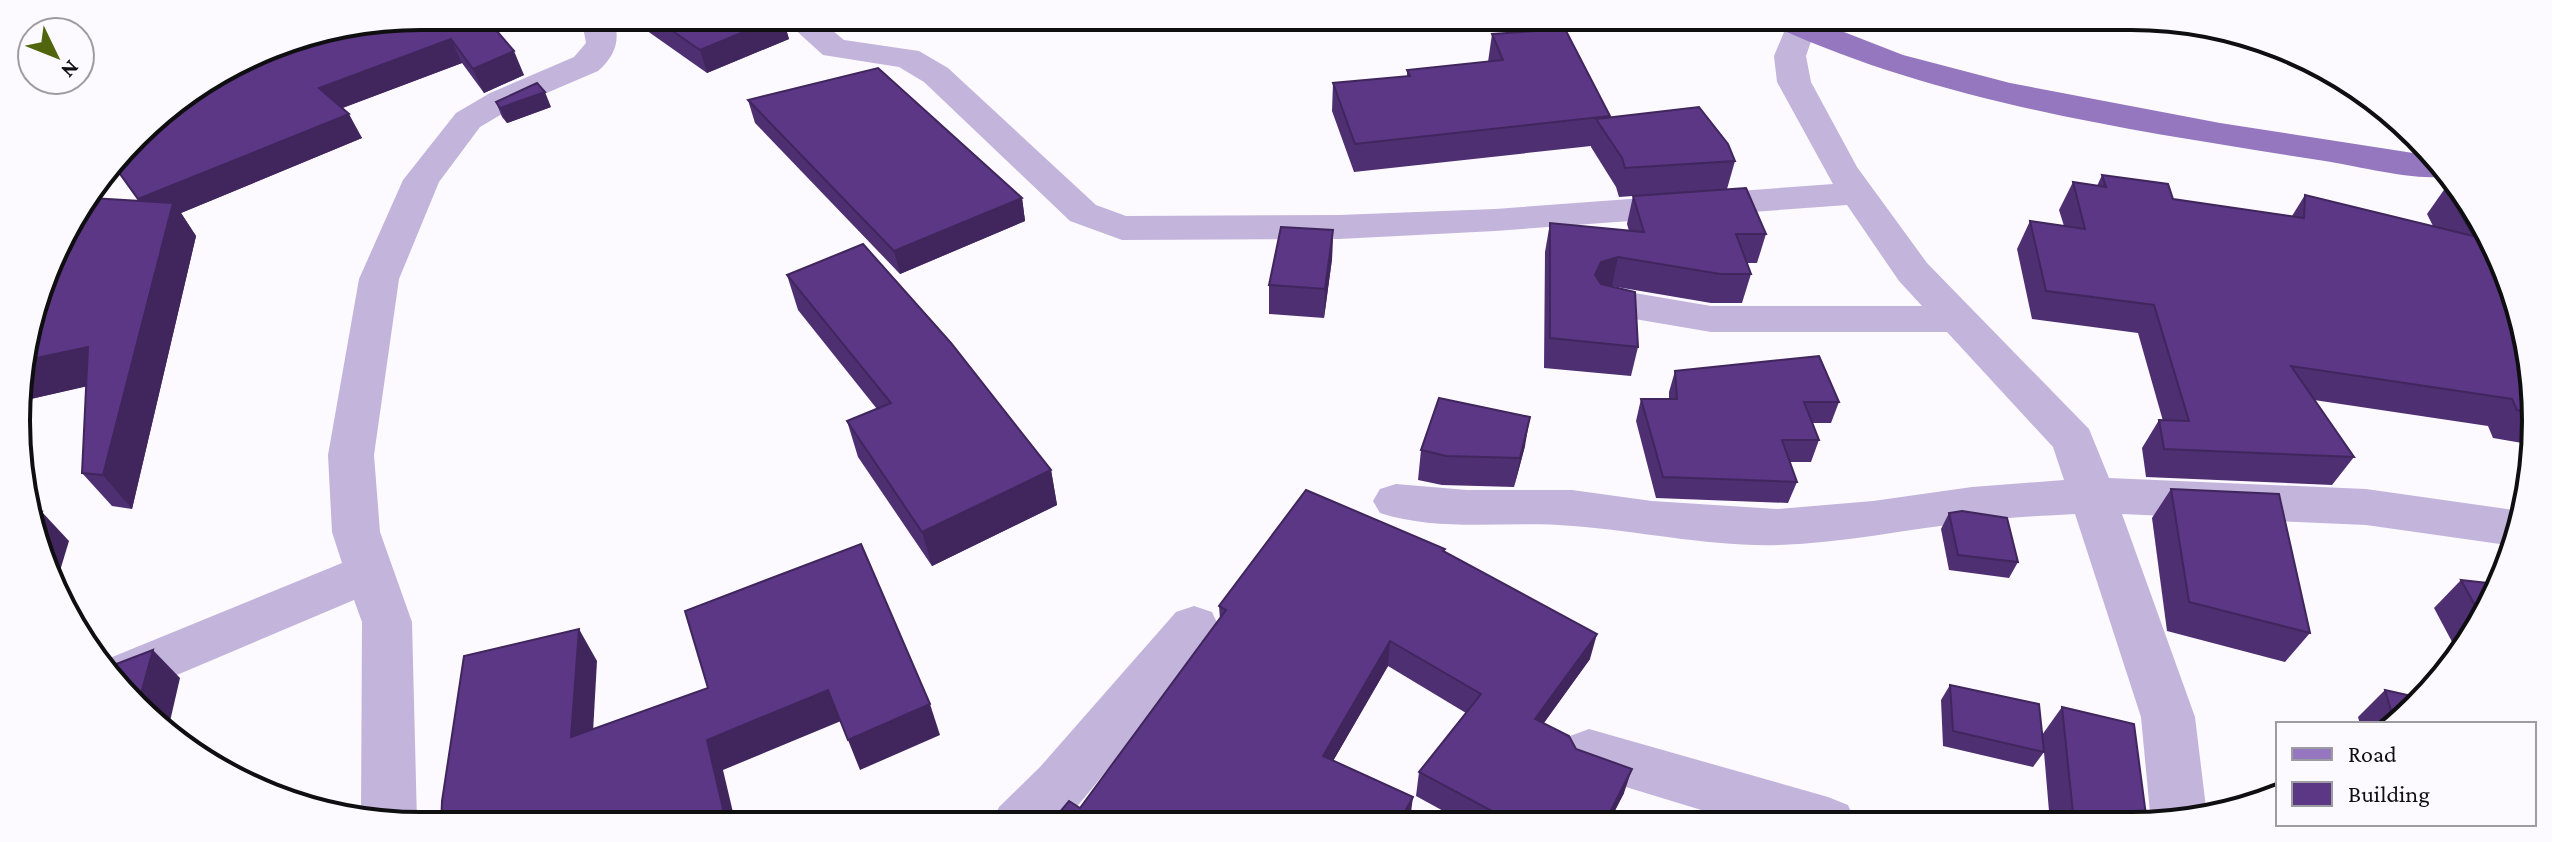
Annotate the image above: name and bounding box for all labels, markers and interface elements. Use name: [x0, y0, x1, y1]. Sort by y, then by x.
north arrow: [16, 16, 96, 96]
text: N: [56, 55, 85, 83]
legend: [2276, 722, 2536, 826]
text: Road: [2348, 740, 2397, 767]
text: Building: [2348, 780, 2430, 807]

